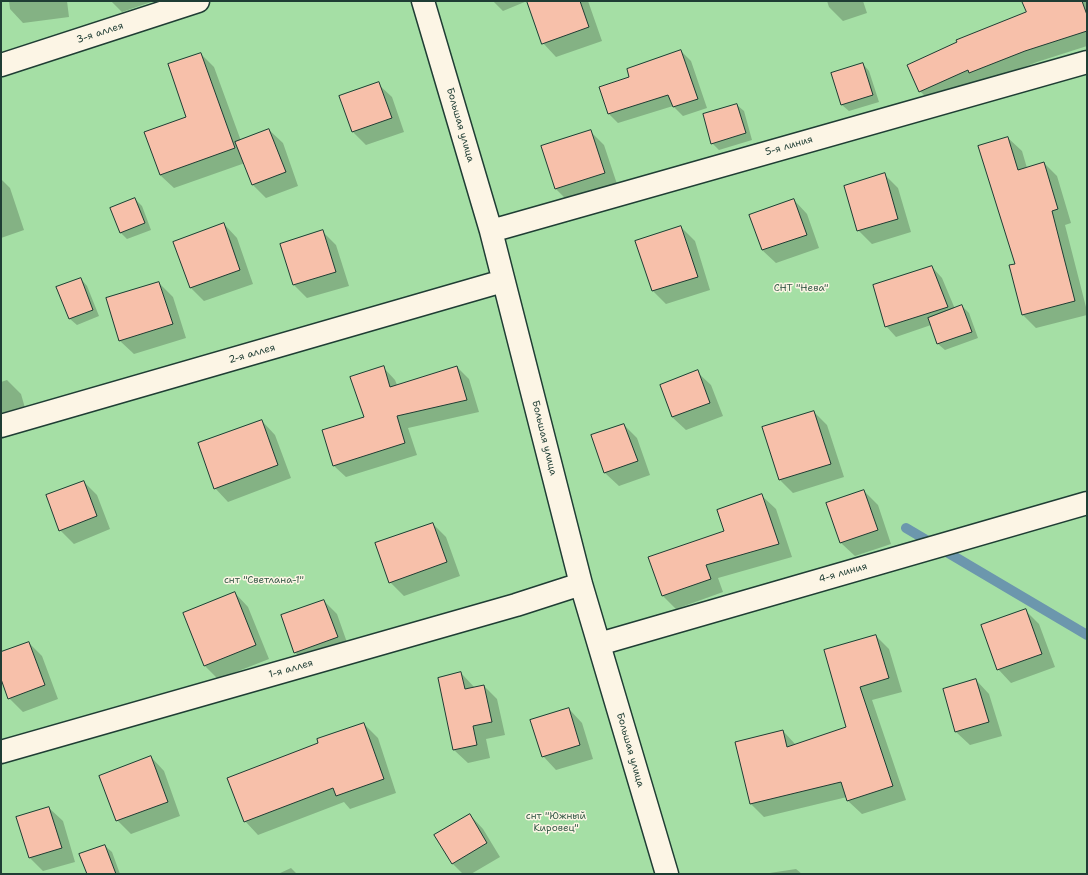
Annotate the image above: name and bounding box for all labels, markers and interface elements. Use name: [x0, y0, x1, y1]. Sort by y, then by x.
street label: 3-я аллея: [75, 20, 125, 46]
street label: Большая улица: [444, 86, 476, 164]
street label: 5-я линия: [764, 133, 814, 159]
park label: СНТ "Нева": [774, 282, 828, 294]
street label: 2-я аллея: [227, 342, 277, 366]
street label: Большая улица: [529, 399, 559, 477]
street label: 4-я линия: [817, 560, 869, 586]
park label: снт "Светлана-1": [224, 574, 304, 586]
street label: 1-я аллея: [267, 657, 315, 681]
street label: Большая улица: [614, 711, 646, 789]
park label: снт "Южный Кировец": [526, 810, 586, 834]

